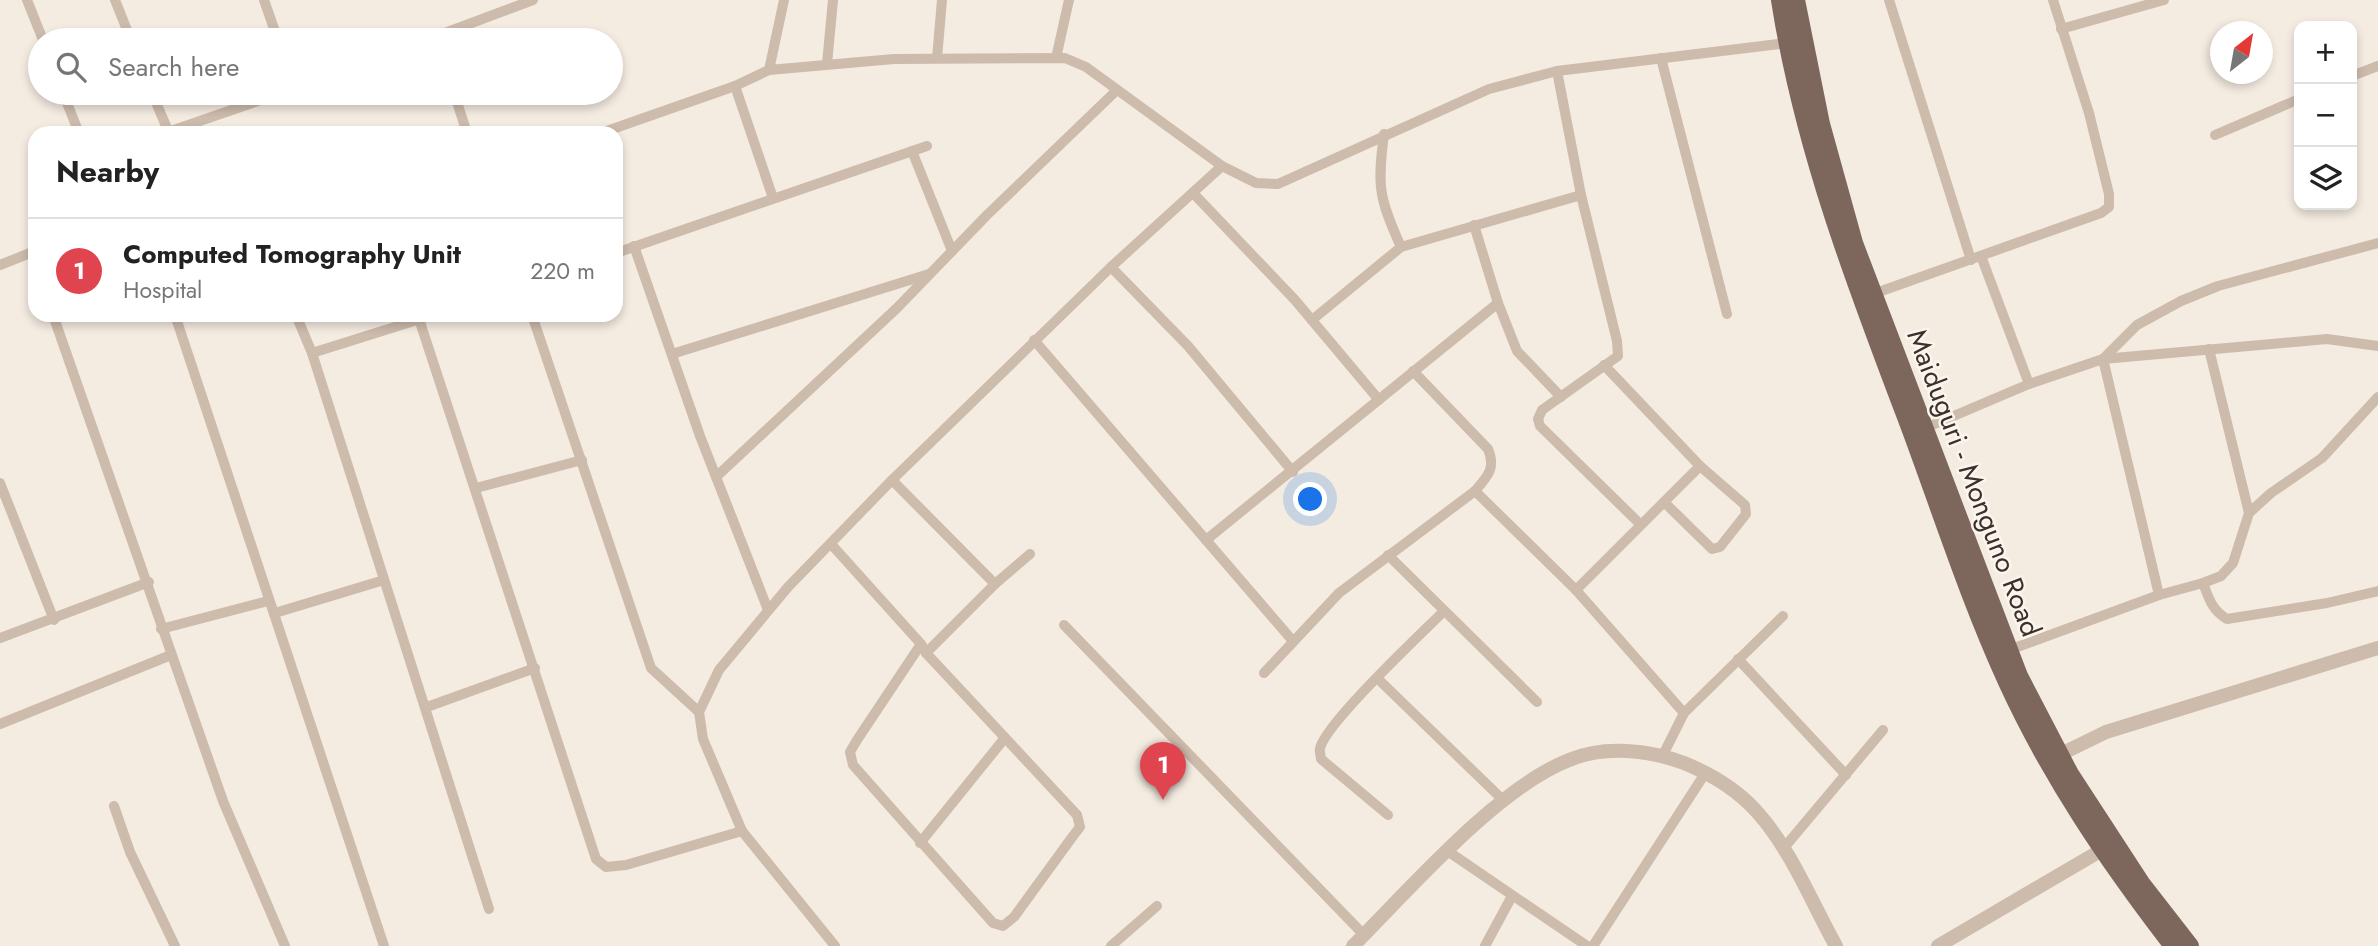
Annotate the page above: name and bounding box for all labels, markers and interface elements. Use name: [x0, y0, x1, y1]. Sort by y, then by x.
north arrow: [2210, 21, 2273, 84]
map controls: [2294, 21, 2357, 210]
button: +: [2294, 21, 2357, 84]
search box: [28, 28, 623, 105]
icon: search: [52, 48, 90, 86]
text: Search here: [108, 48, 240, 86]
button: −: [2294, 84, 2357, 147]
button: layers: [2294, 147, 2357, 210]
text: Nearby: [56, 150, 159, 193]
text: Computed Tomography Unit: [123, 235, 461, 273]
text: 1: [73, 254, 85, 288]
text: 220 m: [530, 254, 595, 288]
text: Hospital: [123, 273, 202, 307]
street label: Maiduguri - Monguno Road: [1896, 323, 2052, 643]
your location: [1293, 482, 1327, 516]
pin: 1: [1140, 742, 1186, 800]

